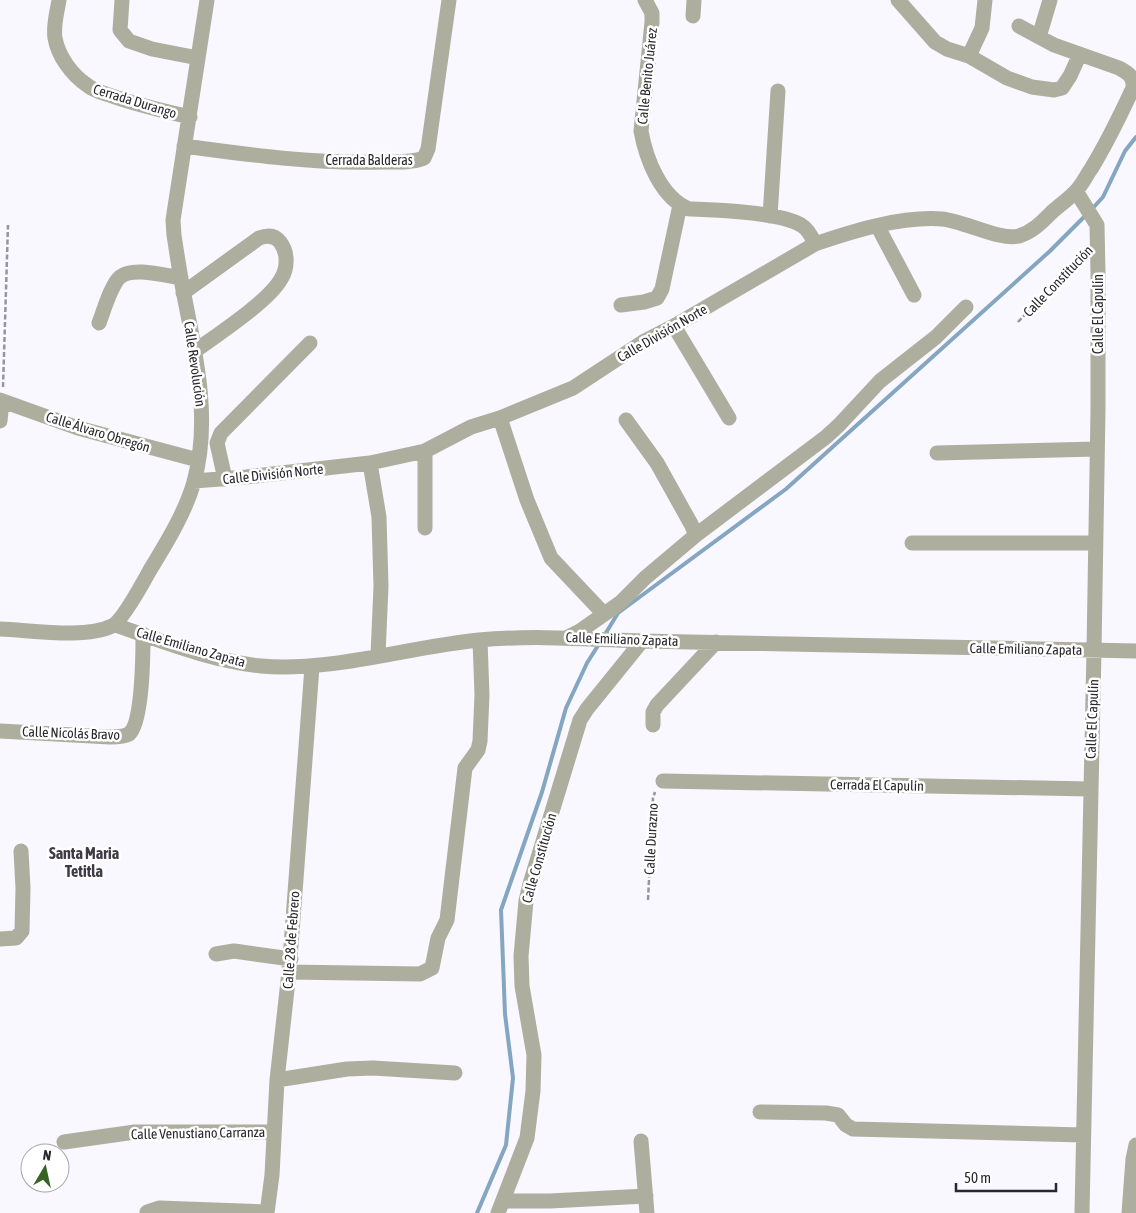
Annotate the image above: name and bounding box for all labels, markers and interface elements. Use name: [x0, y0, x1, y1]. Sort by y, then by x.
street label: Calle Benito Juárez: [634, 27, 660, 125]
street label: Cerrada Durango: [91, 81, 179, 121]
street label: Cerrada Balderas: [325, 152, 413, 168]
street label: Calle Constitución: [1020, 242, 1096, 320]
street label: Calle El Capulín: [1090, 274, 1106, 354]
street label: Calle División Norte: [614, 301, 710, 365]
street label: Calle Revolución: [181, 320, 209, 408]
street label: Calle Álvaro Obregón: [44, 409, 152, 455]
street label: Calle División Norte: [222, 461, 324, 487]
street label: Calle Emiliano Zapata: [135, 624, 247, 670]
street label: Calle Emiliano Zapata: [565, 629, 679, 649]
street label: Calle Emiliano Zapata: [969, 640, 1083, 658]
street label: Calle El Capulín: [1083, 679, 1101, 759]
street label: Calle Nicolás Bravo: [22, 723, 120, 743]
street label: Cerrada El Capulín: [830, 776, 924, 794]
street label: Calle Durazno: [641, 803, 661, 875]
street label: Calle Constitución: [519, 811, 559, 905]
district label: Santa Maria Tetitla: [49, 844, 119, 880]
street label: Calle 28 de Febrero: [280, 891, 302, 989]
street label: Calle Venustiano Carranza: [131, 1124, 265, 1142]
north arrow: [20, 1143, 70, 1193]
text: N: [42, 1147, 52, 1164]
scale bar: [956, 1160, 1056, 1192]
text: 50 m: [964, 1169, 991, 1186]

